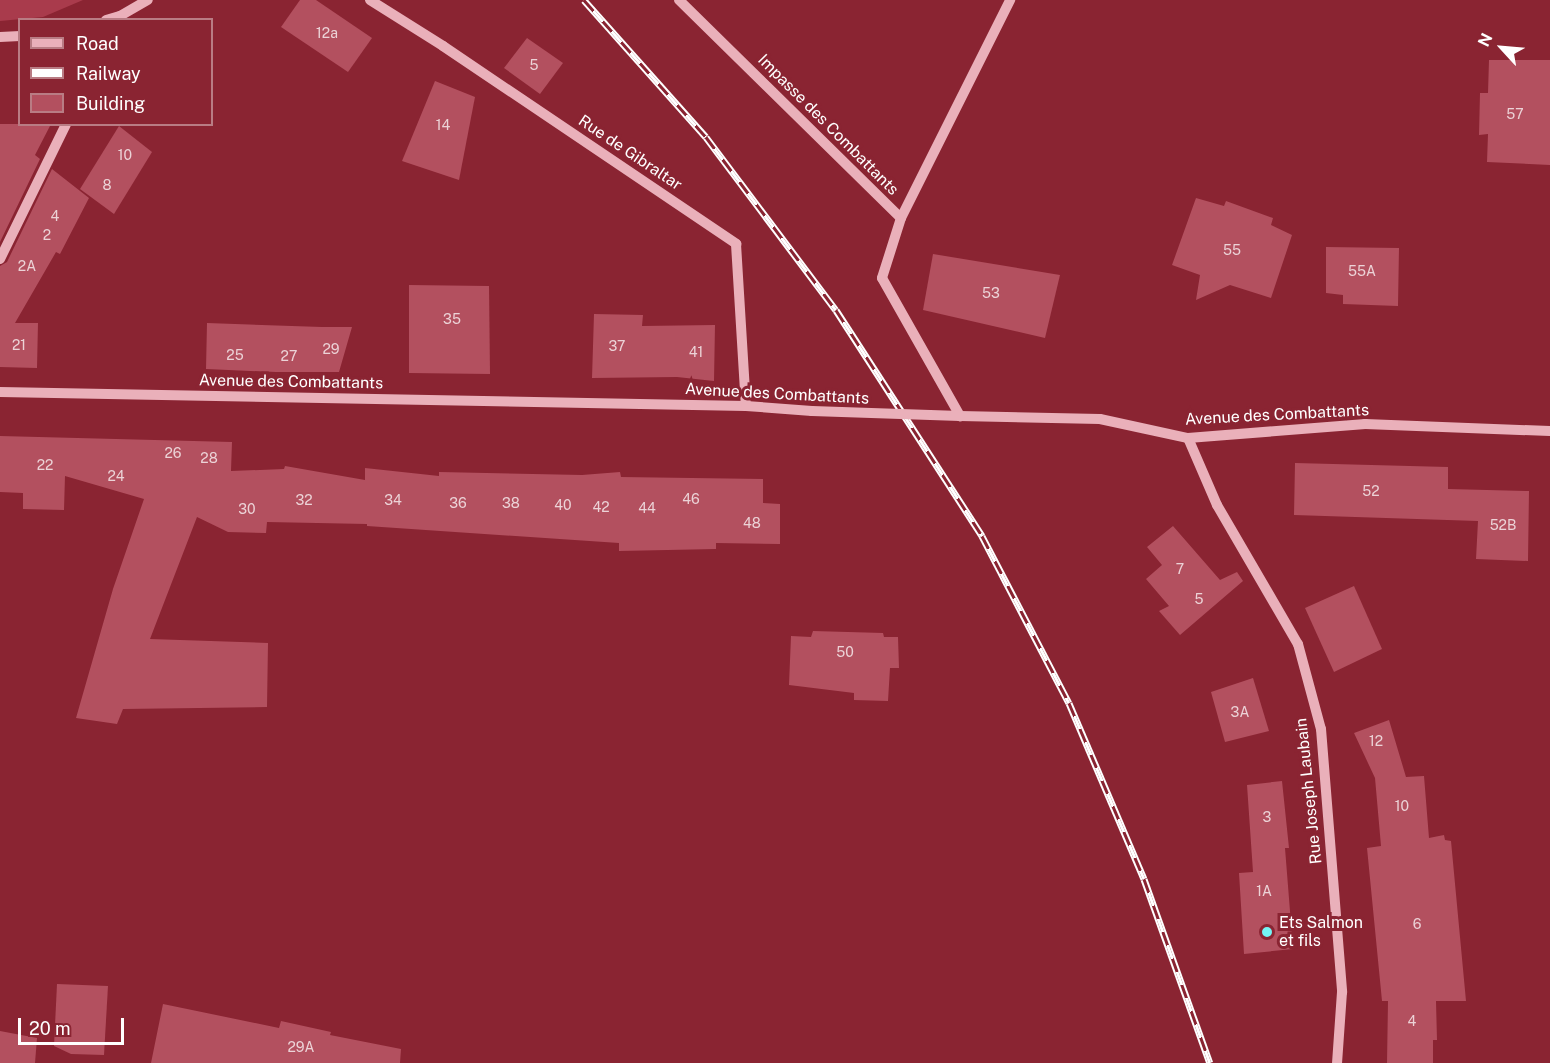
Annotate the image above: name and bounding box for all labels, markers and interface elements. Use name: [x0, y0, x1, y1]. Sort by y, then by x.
legend: [18, 18, 213, 126]
north arrow: [1472, 18, 1532, 78]
house number: 12a: [316, 25, 338, 41]
text: N: [1474, 30, 1497, 50]
text: Road: [76, 33, 119, 54]
street label: Impasse des Combattants: [753, 50, 903, 200]
house number: 5: [530, 57, 538, 73]
text: Railway: [76, 63, 141, 84]
text: Building: [76, 93, 145, 114]
house number: 57: [1506, 106, 1524, 122]
street label: Rue de Gibraltar: [574, 111, 686, 195]
house number: 14: [436, 117, 450, 133]
house number: 10: [118, 147, 132, 163]
house number: 8: [102, 177, 112, 193]
house number: 4: [51, 208, 59, 224]
house number: 2: [43, 227, 51, 243]
house number: 55: [1223, 242, 1241, 258]
house number: 2A: [18, 258, 36, 274]
house number: 55A: [1348, 263, 1376, 279]
house number: 53: [982, 285, 1000, 301]
house number: 35: [443, 311, 461, 327]
house number: 21: [12, 337, 26, 353]
house number: 37: [609, 338, 625, 354]
house number: 29: [322, 341, 340, 357]
house number: 41: [689, 344, 703, 360]
house number: 25: [226, 347, 244, 363]
house number: 27: [281, 348, 297, 364]
street label: Avenue des Combattants: [198, 371, 384, 393]
street label: Avenue des Combattants: [684, 380, 870, 408]
street label: Avenue des Combattants: [1184, 401, 1370, 429]
house number: 26: [164, 445, 182, 461]
house number: 28: [200, 450, 218, 466]
house number: 22: [37, 457, 53, 473]
house number: 24: [107, 468, 125, 484]
house number: 52: [1362, 483, 1380, 499]
house number: 46: [682, 491, 700, 507]
house number: 32: [295, 492, 313, 508]
house number: 34: [384, 492, 402, 508]
house number: 36: [449, 495, 467, 511]
house number: 38: [502, 495, 520, 511]
house number: 40: [554, 497, 572, 513]
house number: 42: [592, 499, 610, 515]
house number: 44: [638, 500, 656, 516]
house number: 30: [238, 501, 256, 517]
house number: 48: [743, 515, 761, 531]
house number: 52B: [1490, 517, 1516, 533]
house number: 7: [1176, 561, 1184, 577]
house number: 5: [1195, 591, 1203, 607]
house number: 50: [836, 644, 854, 660]
house number: 3A: [1231, 704, 1249, 720]
street label: Rue Joseph Laubain: [1292, 717, 1326, 865]
house number: 12: [1369, 733, 1383, 749]
house number: 10: [1395, 798, 1409, 814]
house number: 3: [1263, 809, 1271, 825]
house number: 1A: [1256, 883, 1272, 899]
place label: Ets Salmon et fils: [1279, 913, 1363, 951]
house number: 6: [1413, 916, 1421, 932]
marker: Ets Salmon et fils: [1260, 925, 1274, 939]
scale bar: [21, 1006, 128, 1044]
house number: 4: [1408, 1013, 1416, 1029]
text: 20 m: [29, 1018, 71, 1039]
house number: 29A: [287, 1039, 315, 1055]

